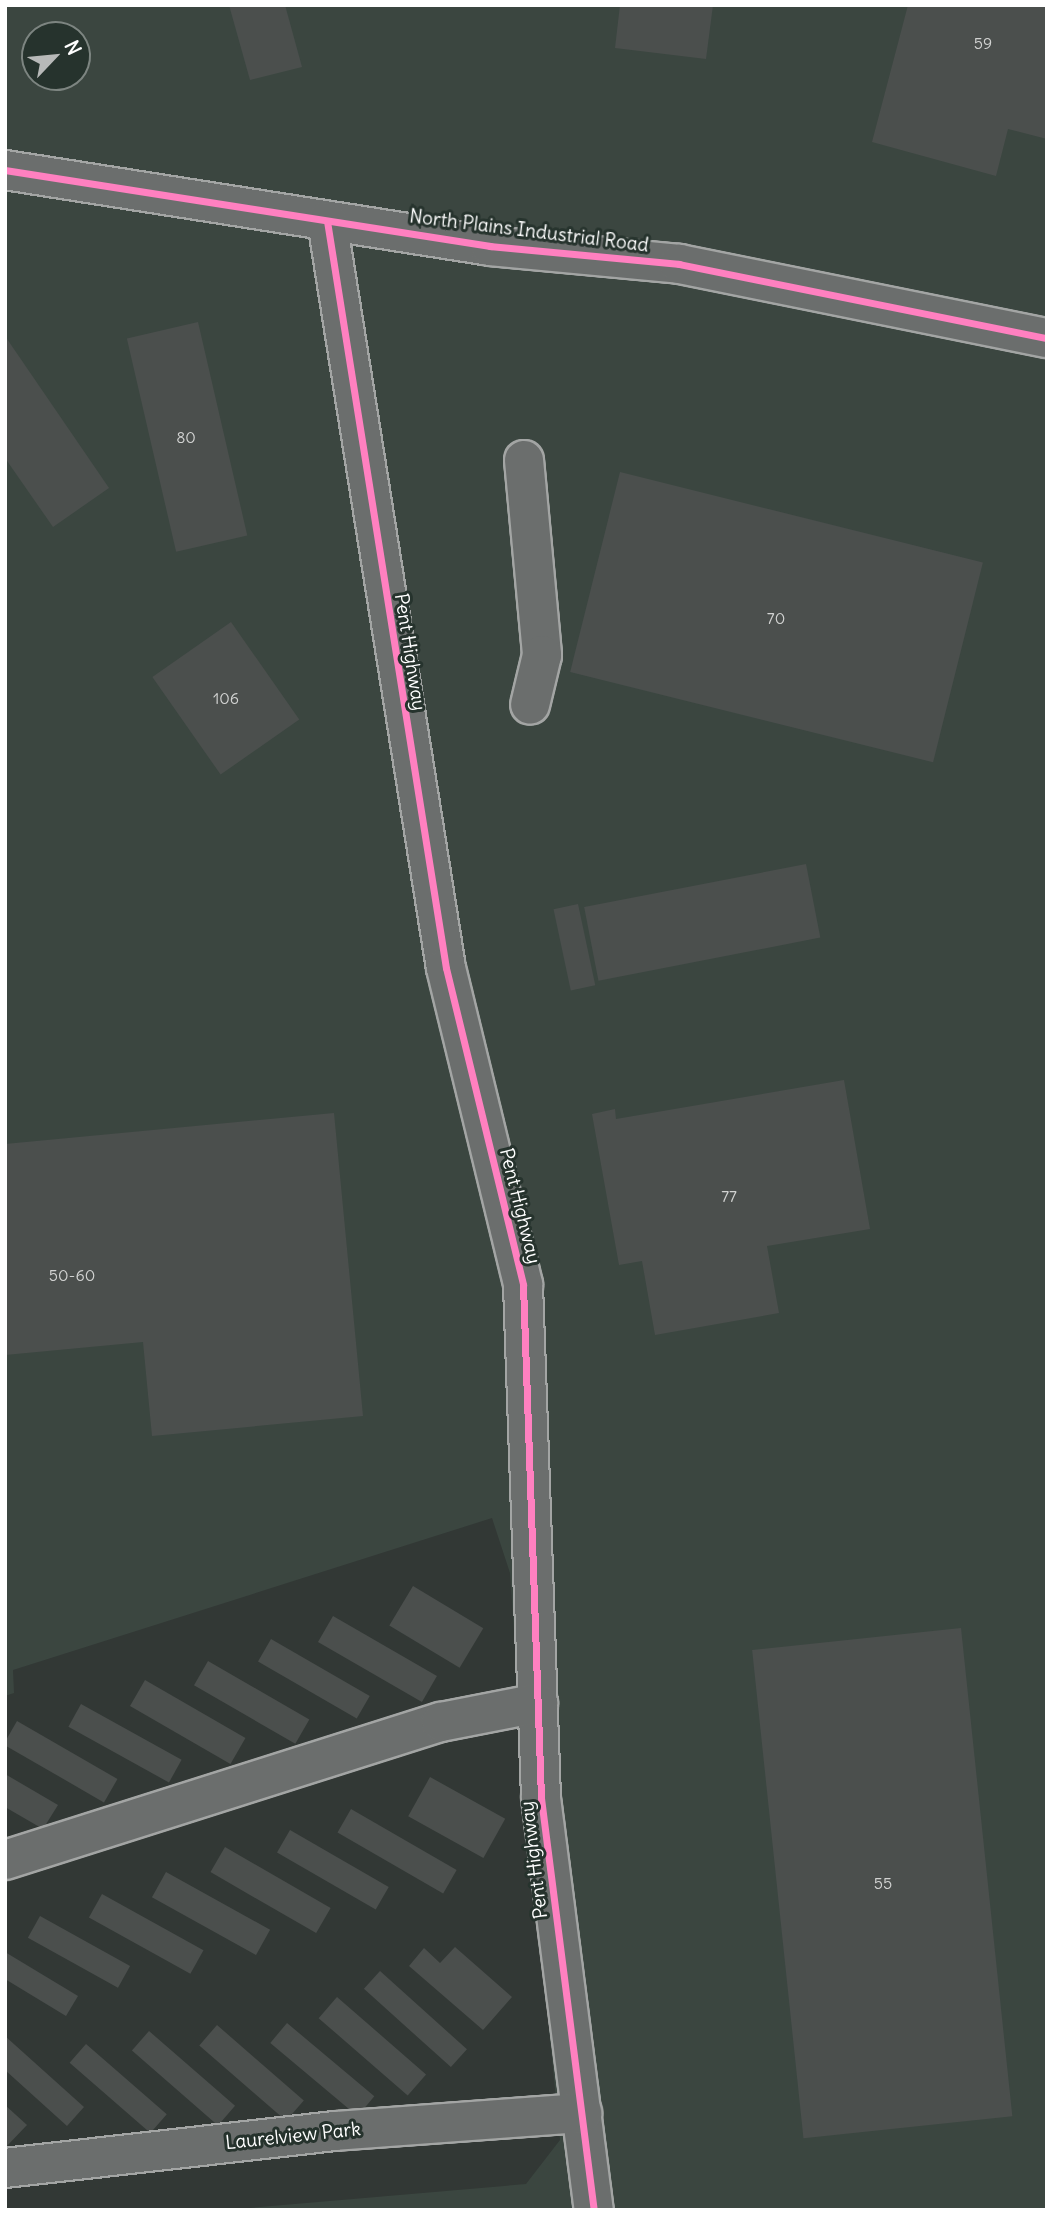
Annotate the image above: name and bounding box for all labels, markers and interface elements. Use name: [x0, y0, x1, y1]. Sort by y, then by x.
north arrow: [21, 21, 91, 91]
house number: 59: [974, 33, 992, 53]
text: N: [59, 36, 87, 59]
street label: North Plains Industrial Road: [408, 205, 650, 257]
house number: 80: [176, 427, 196, 447]
street label: Pent Highway: [389, 592, 431, 712]
house number: 70: [767, 608, 785, 628]
house number: 106: [213, 688, 239, 708]
street label: Pent Highway: [495, 1146, 545, 1266]
house number: 77: [721, 1186, 737, 1206]
house number: 50-60: [49, 1265, 95, 1285]
street label: Pent Highway: [515, 1800, 553, 1920]
house number: 55: [874, 1873, 892, 1893]
street label: Laurelview Park: [224, 2118, 362, 2154]

